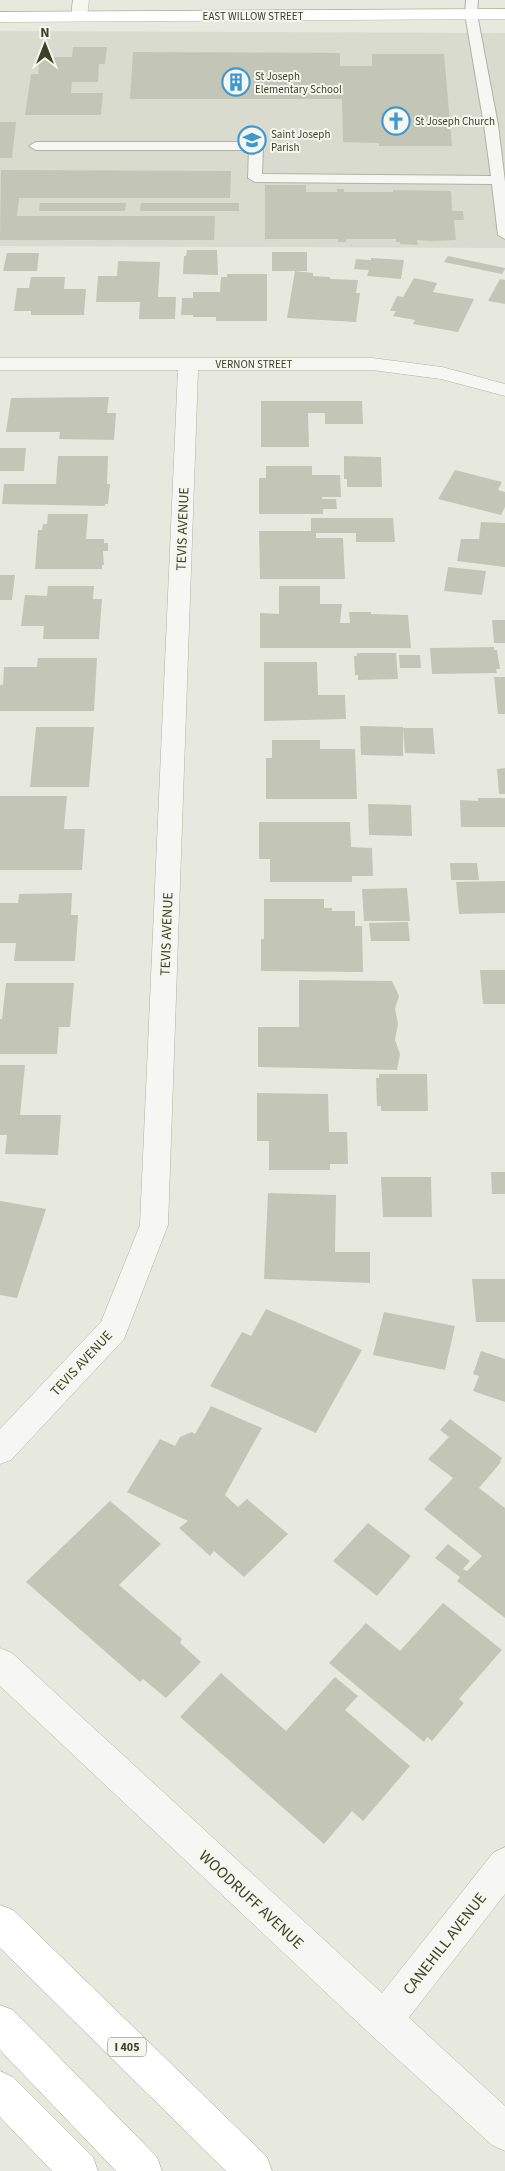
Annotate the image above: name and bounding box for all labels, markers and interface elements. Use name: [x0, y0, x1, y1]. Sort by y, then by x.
street label: EAST WILLOW STREET: [203, 9, 304, 24]
north arrow: [20, 20, 70, 70]
text: N: [40, 23, 50, 43]
building icon: St Joseph Elementary School: [221, 67, 251, 97]
place label: St Joseph Elementary School: [255, 69, 342, 97]
church icon: St Joseph Church: [381, 106, 411, 136]
place label: St Joseph Church: [415, 114, 495, 129]
school or university icon: Saint Joseph Parish: [237, 125, 267, 155]
place label: Saint Joseph Parish: [271, 127, 330, 155]
street label: VERNON STREET: [216, 357, 292, 372]
street label: TEVIS AVENUE: [172, 487, 194, 571]
street label: TEVIS AVENUE: [156, 892, 178, 976]
street label: TEVIS AVENUE: [46, 1326, 118, 1401]
street label: WOODRUFF AVENUE: [194, 1845, 309, 1954]
street label: CANEHILL AVENUE: [398, 1888, 492, 1999]
road number: I 405: [108, 2038, 146, 2056]

